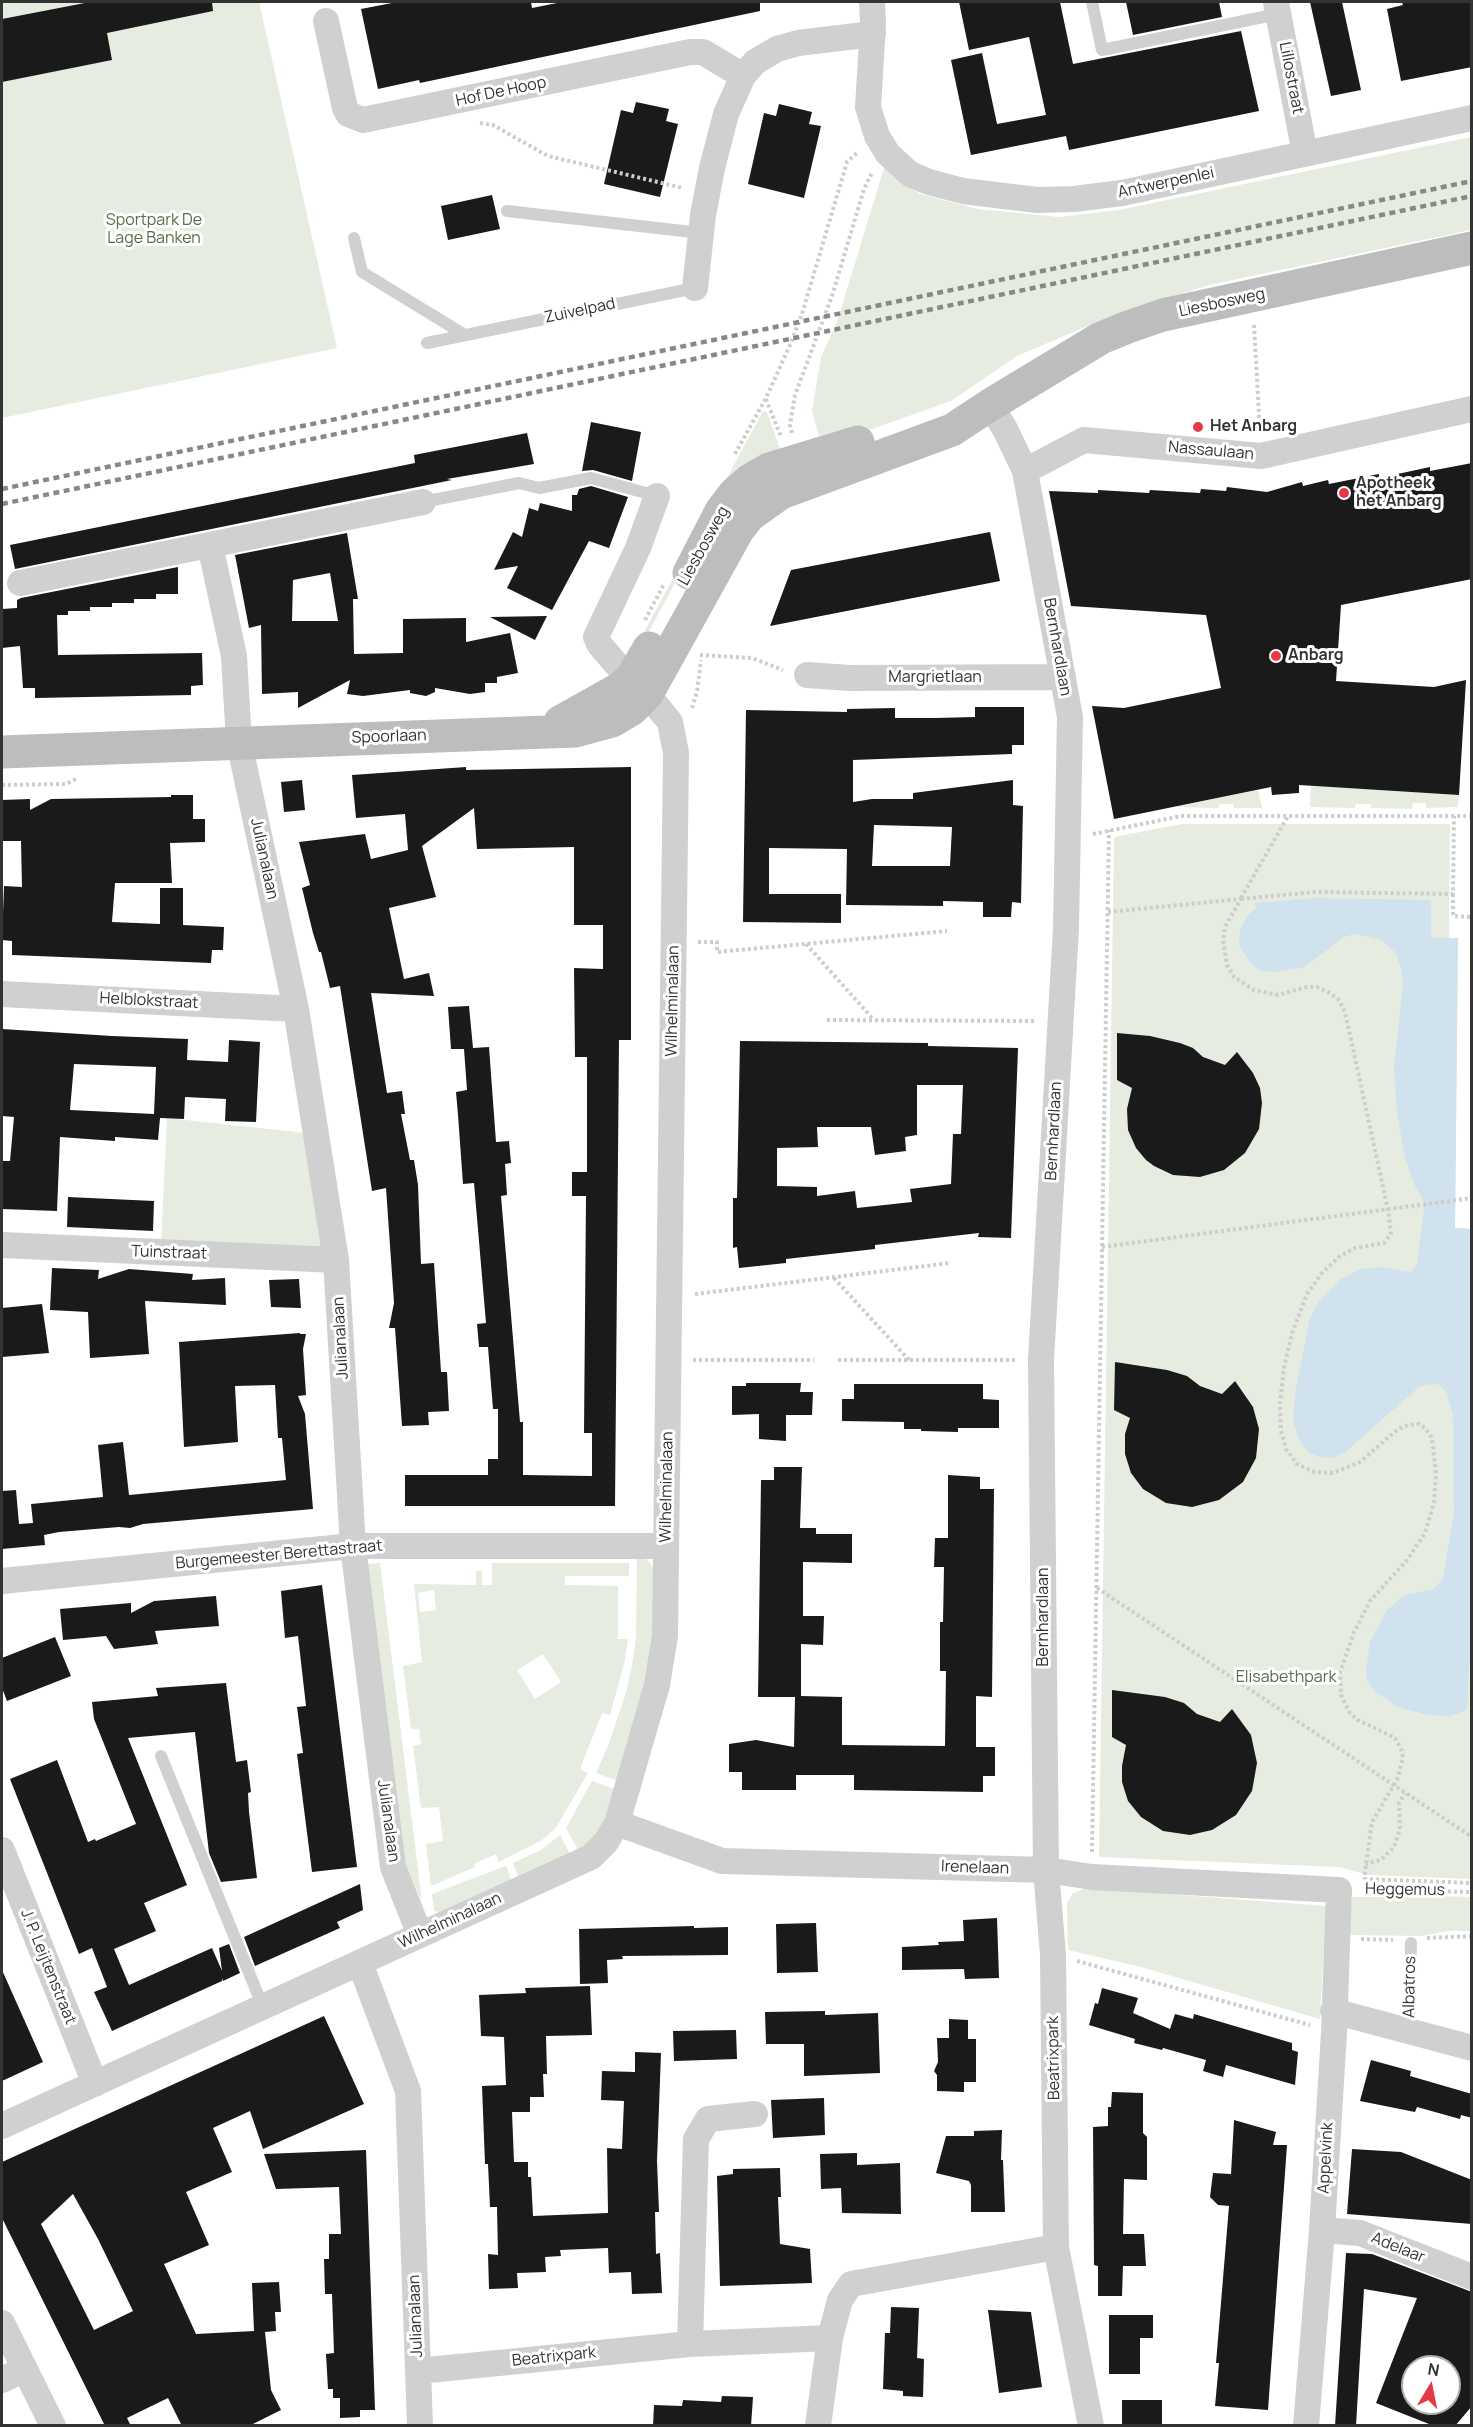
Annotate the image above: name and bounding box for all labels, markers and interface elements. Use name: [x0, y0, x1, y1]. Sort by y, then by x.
street label: Lillostraat: [1275, 40, 1307, 116]
street label: Hof De Hoop: [454, 73, 548, 111]
street label: Antwerpenlei: [1116, 163, 1216, 203]
park label: Sportpark De Lage Banken: [106, 211, 202, 249]
street label: Liesbosweg: [1177, 285, 1267, 321]
street label: Zuivelpad: [543, 294, 617, 328]
place label: Het Anbarg: [1210, 417, 1297, 437]
marker: Het Anbarg: [1191, 420, 1205, 434]
street label: Nassaulaan: [1167, 438, 1255, 464]
place label: Apotheek het Anbarg: [1356, 474, 1441, 512]
marker: Apotheek het Anbarg: [1337, 486, 1351, 500]
street label: Liesbosweg: [674, 503, 734, 589]
street label: Bernhardlaan: [1039, 597, 1075, 697]
place label: Anbarg: [1288, 646, 1344, 666]
marker: Anbarg: [1269, 649, 1283, 663]
street label: Margrietlaan: [888, 668, 982, 688]
street label: Spoorlaan: [351, 726, 427, 748]
street label: Julianalaan: [246, 817, 282, 901]
street label: Wilhelminalaan: [662, 945, 684, 1057]
street label: Helblokstraat: [99, 989, 199, 1013]
street label: Bernhardlaan: [1042, 1081, 1066, 1181]
street label: Tuinstraat: [131, 1242, 207, 1264]
street label: Julianalaan: [329, 1296, 353, 1380]
street label: Wilhelminalaan: [656, 1431, 678, 1543]
street label: Burgemeester Berettastraat: [175, 1536, 383, 1574]
street label: Bernhardlaan: [1034, 1568, 1054, 1666]
park label: Elisabethpark: [1236, 1668, 1336, 1688]
street label: Julianalaan: [373, 1779, 403, 1863]
street label: Irenelaan: [941, 1857, 1009, 1879]
street label: Heggemus: [1365, 1880, 1445, 1900]
street label: Wilhelminalaan: [395, 1889, 505, 1953]
street label: J. P. Leijtenstraat: [16, 1907, 80, 2027]
street label: Albatros: [1400, 1956, 1420, 2018]
street label: Beatrixpark: [1044, 2016, 1064, 2100]
street label: Appelvink: [1315, 2122, 1337, 2194]
street label: Adelaar: [1368, 2229, 1428, 2267]
street label: Julianalaan: [405, 2274, 427, 2358]
street label: Beatrixpark: [511, 2343, 597, 2371]
north arrow: [1401, 2355, 1461, 2415]
text: N: [1426, 2357, 1441, 2381]

